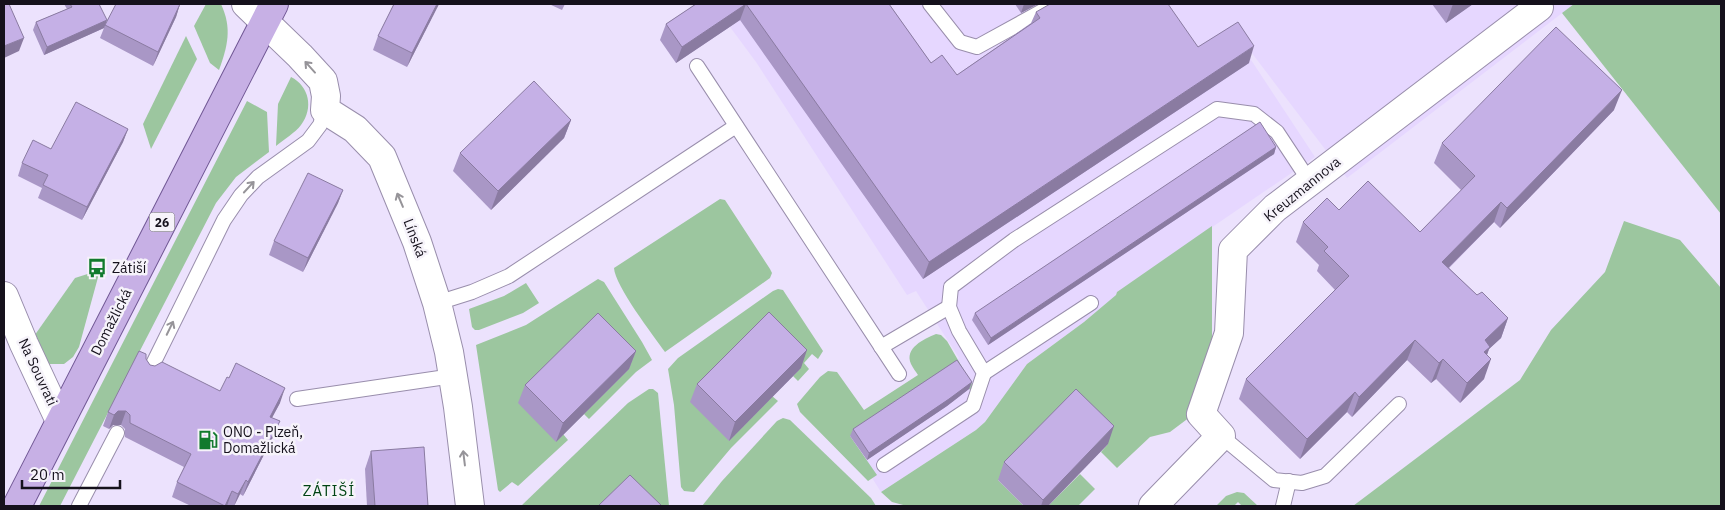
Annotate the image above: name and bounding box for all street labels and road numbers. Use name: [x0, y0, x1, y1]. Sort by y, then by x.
street label: Kreuzmannova: [1260, 152, 1344, 225]
road number: 26: [150, 212, 174, 232]
street label: Línská: [399, 216, 431, 260]
street label: Domažlická: [87, 285, 136, 358]
street label: Na Souvrati: [15, 335, 61, 409]

